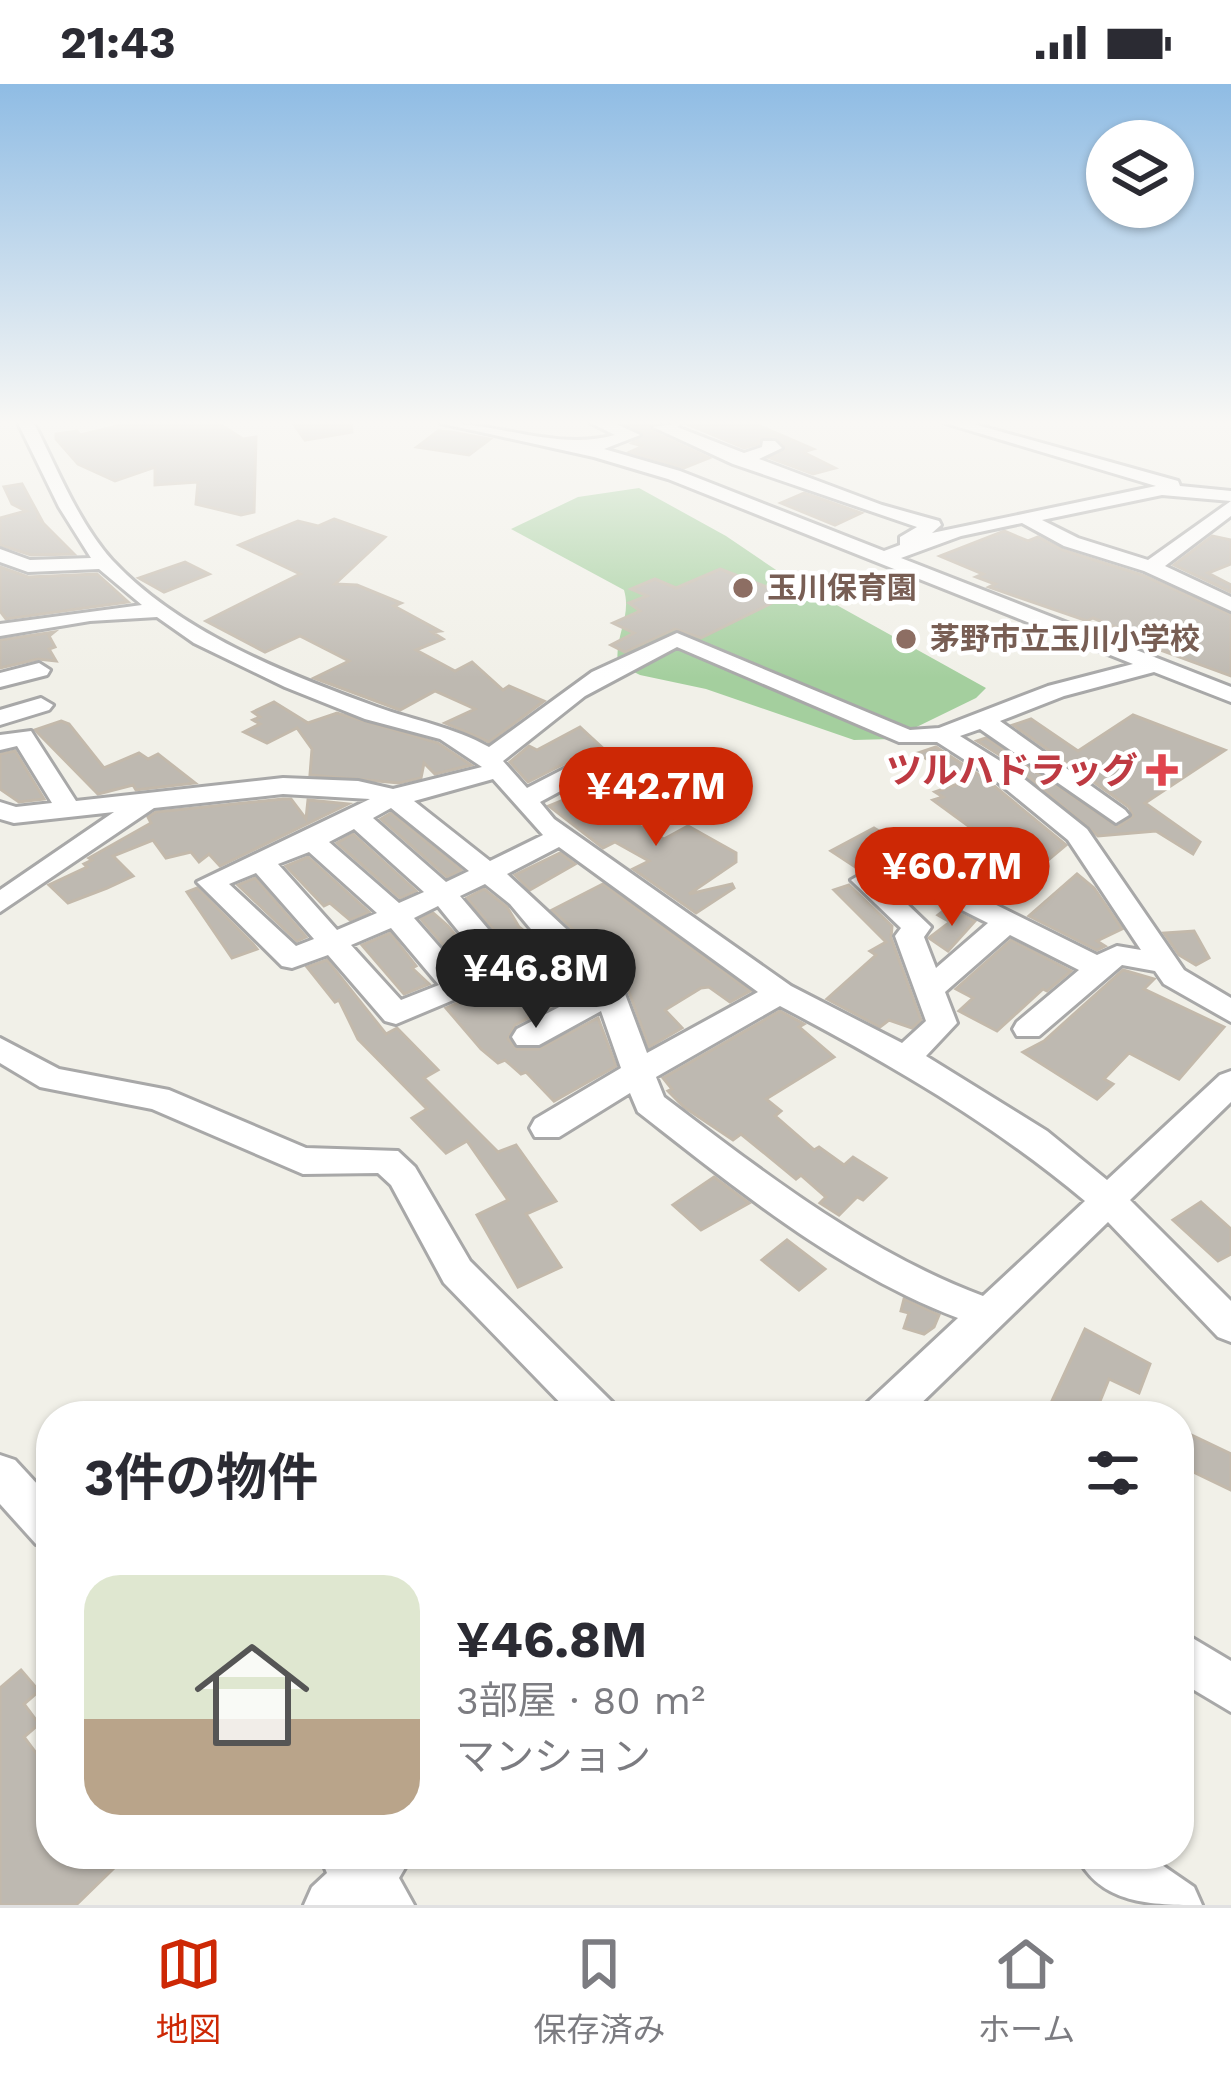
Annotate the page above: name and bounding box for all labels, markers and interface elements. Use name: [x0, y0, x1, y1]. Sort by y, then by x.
text: 21:43: [60, 16, 176, 69]
map controls: [1086, 120, 1194, 228]
button: layers: [1086, 120, 1194, 228]
place label: 玉川保育園: [767, 570, 917, 605]
marker: 玉川保育園: [730, 575, 756, 601]
place label: 茅野市立玉川小学校: [930, 621, 1200, 656]
marker: 茅野市立玉川小学校: [893, 626, 919, 652]
pin: ¥42.7M: [558, 747, 754, 849]
place label: ツルハドラッグ: [886, 750, 1138, 792]
marker: ツルハドラッグ: [1149, 757, 1175, 783]
text: ¥42.7M: [586, 763, 726, 808]
pin: ¥60.7M: [854, 827, 1050, 929]
text: ¥60.7M: [882, 843, 1022, 888]
pin: ¥46.8M: [438, 929, 634, 1031]
text: ¥46.8M: [463, 945, 609, 990]
icon: filters: [1080, 1440, 1146, 1506]
text: 3件の物件: [84, 1448, 318, 1507]
text: ¥46.8M: [456, 1610, 648, 1669]
icon: home: [180, 1623, 324, 1767]
text: 3部屋 · 80 m²: [456, 1678, 705, 1723]
text: マンション: [456, 1734, 651, 1779]
tab: 地図: [156, 1931, 222, 2051]
tab: 保存済み: [533, 1931, 665, 2051]
tab: ホーム: [977, 1931, 1075, 2051]

